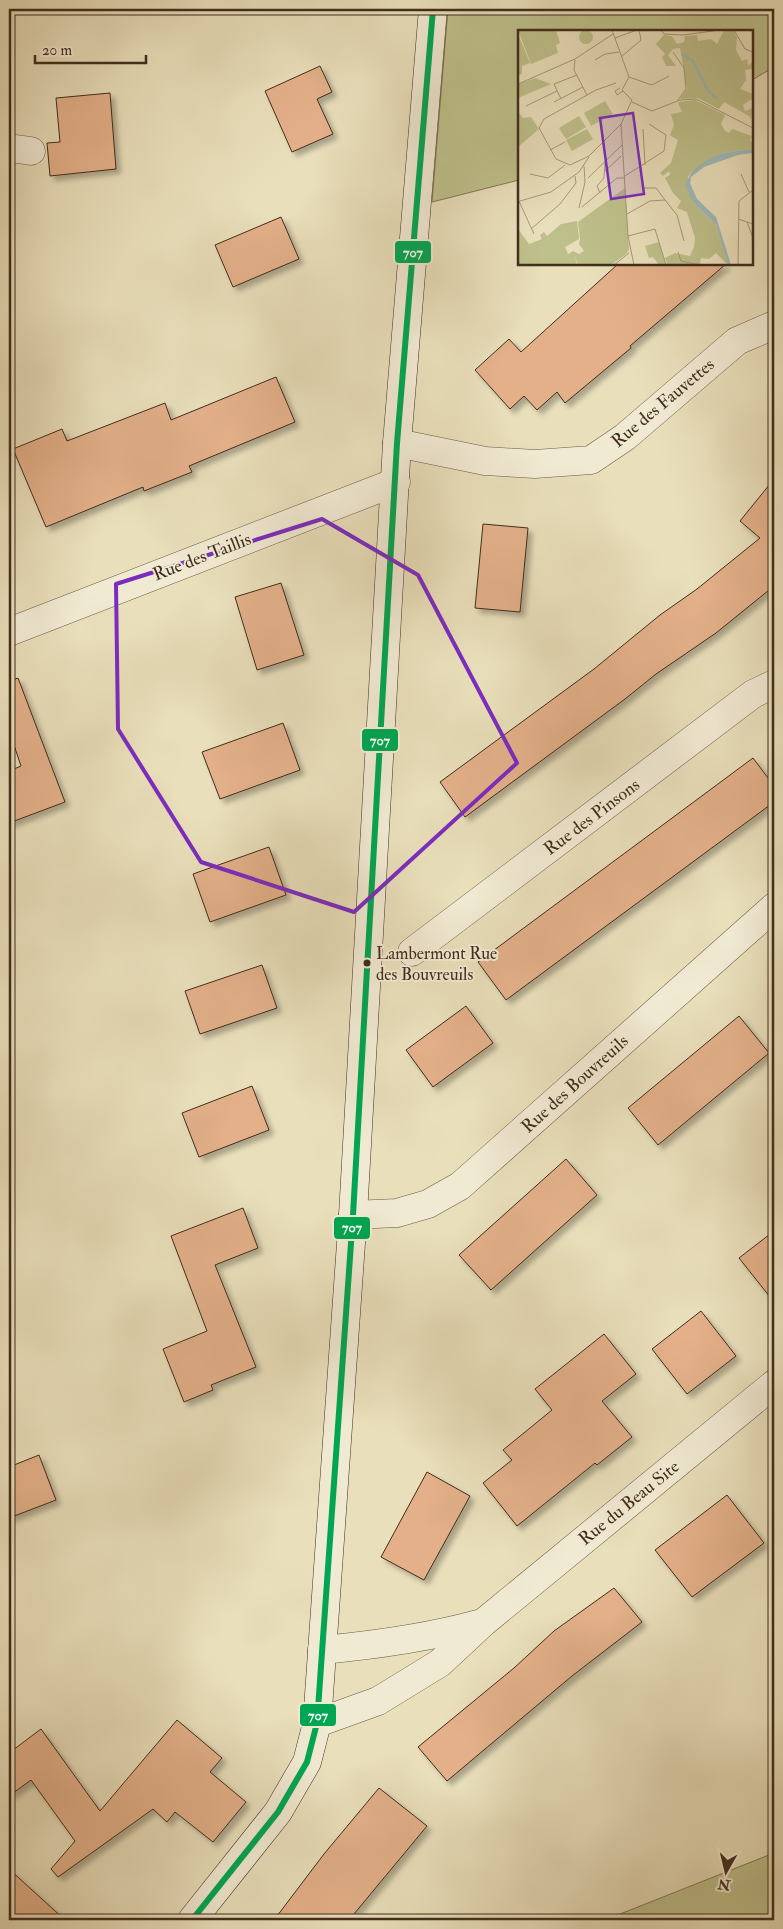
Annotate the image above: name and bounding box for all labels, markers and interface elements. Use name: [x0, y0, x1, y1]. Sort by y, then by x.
inset map: [518, 30, 753, 265]
scale bar: [35, 32, 146, 64]
text: 20 m: [42, 41, 72, 60]
line badge: 707: [394, 240, 432, 264]
text: 707: [403, 244, 424, 261]
street label: Rue des Fauvettes: [607, 353, 719, 453]
street label: Rue des Taillis: [150, 528, 254, 586]
line badge: 707: [361, 728, 399, 752]
text: 707: [370, 732, 391, 749]
street label: Rue des Pinsons: [539, 773, 645, 861]
place label: Lambermont Rue des Bouvreuils: [376, 943, 497, 985]
marker: Lambermont Rue des Bouvreuils: [362, 958, 372, 968]
street label: Rue des Bouvreuils: [517, 1030, 633, 1138]
line badge: 707: [333, 1216, 371, 1240]
text: 707: [342, 1219, 363, 1236]
street label: Rue du Beau Site: [574, 1455, 684, 1551]
line badge: 707: [299, 1703, 337, 1727]
text: 707: [308, 1707, 329, 1724]
north arrow: [700, 1846, 750, 1896]
text: N: [716, 1875, 733, 1894]

